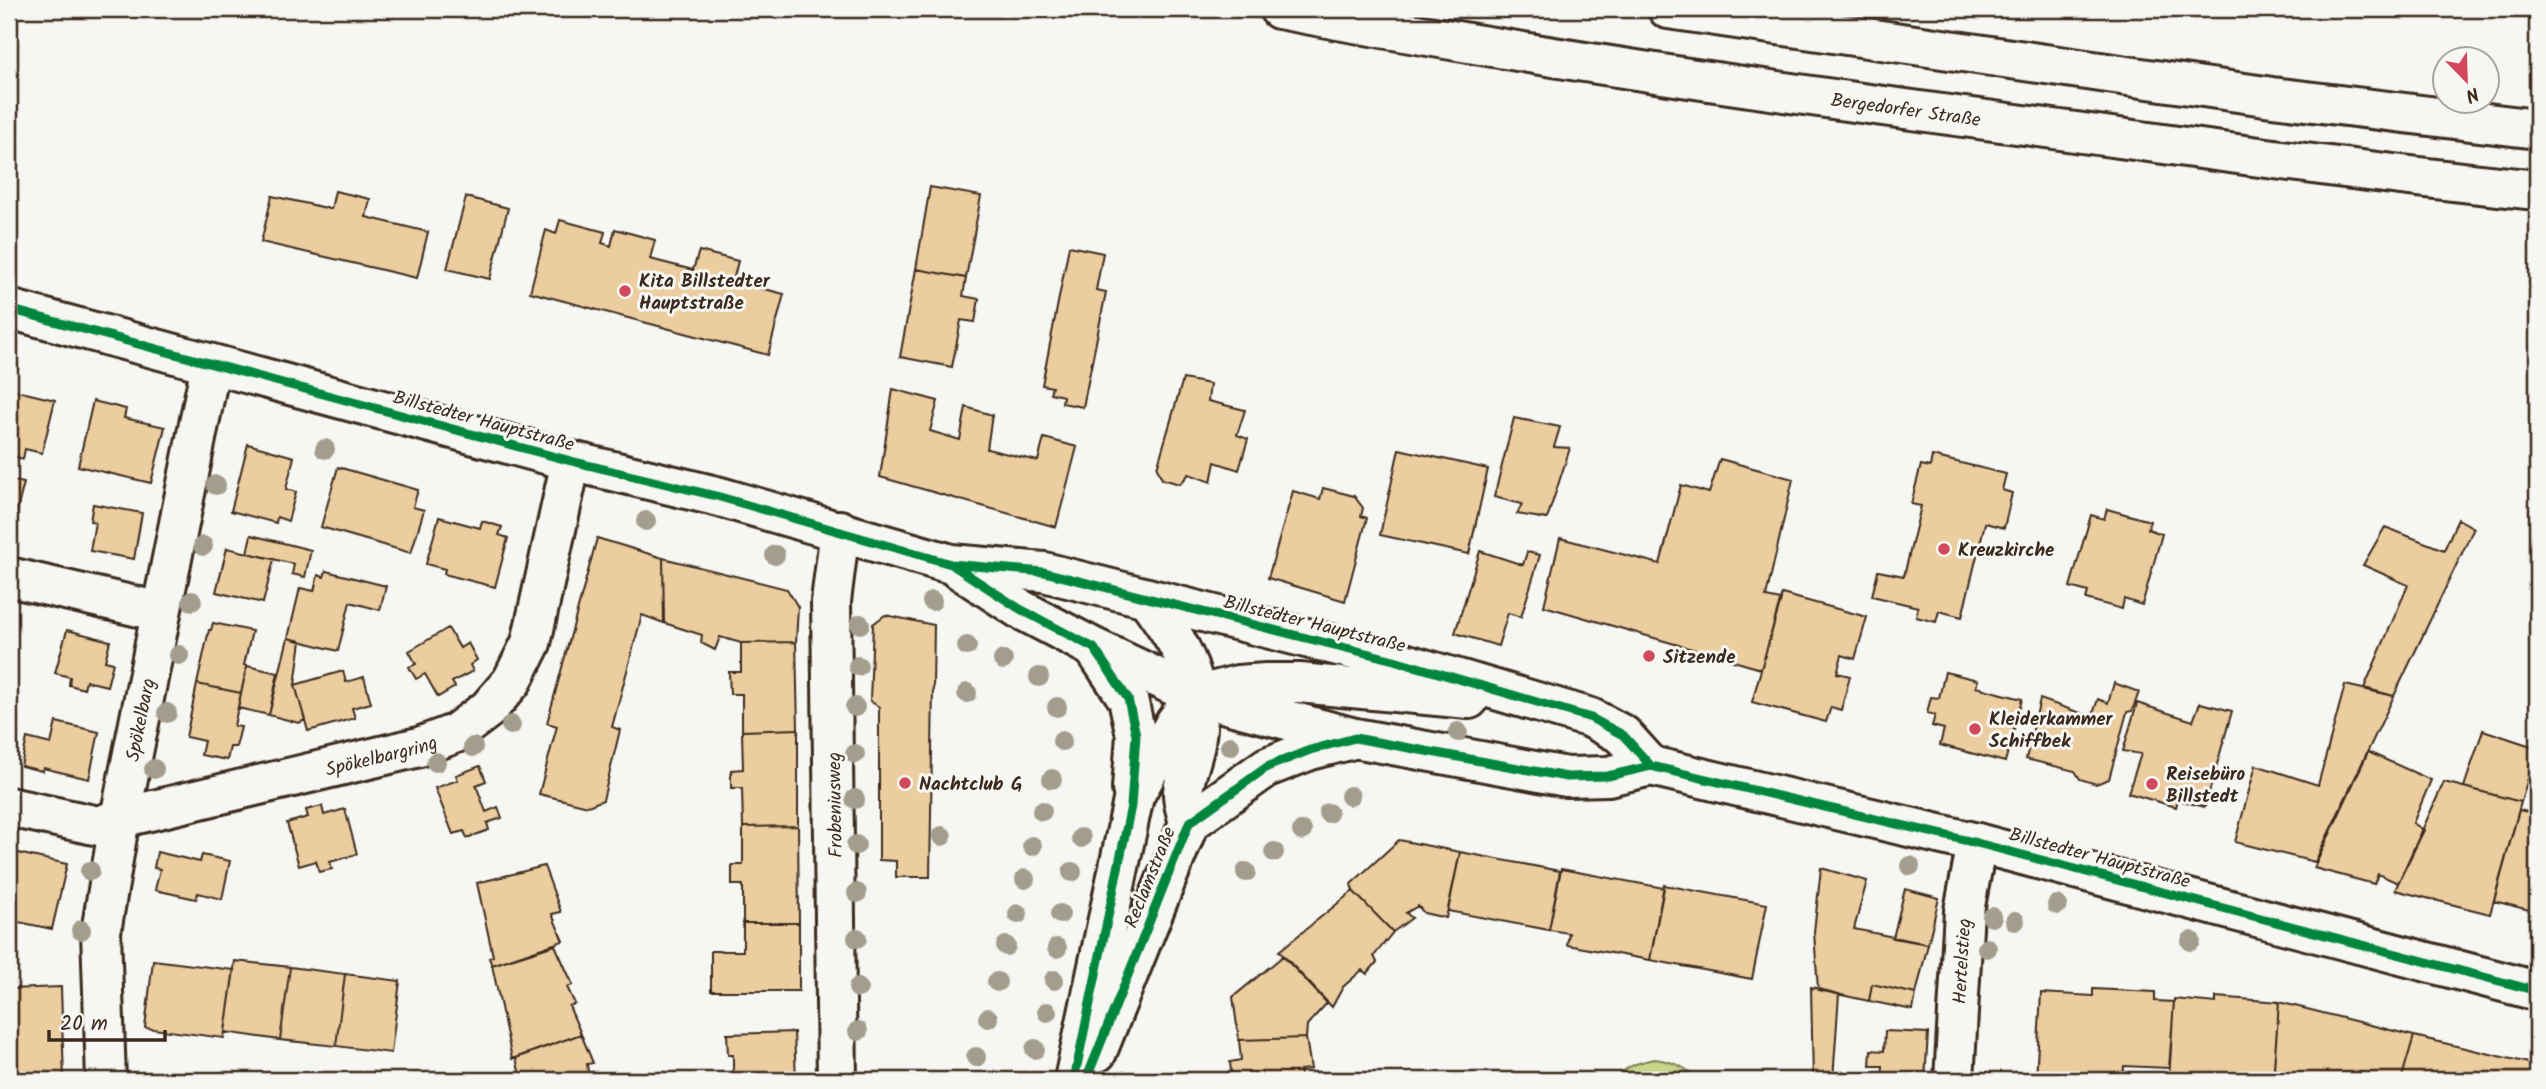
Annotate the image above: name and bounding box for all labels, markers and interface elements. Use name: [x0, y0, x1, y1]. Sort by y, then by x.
north arrow: [2430, 46, 2500, 116]
text: N: [2460, 78, 2483, 110]
street label: Bergedorfer Straße: [1829, 86, 1983, 136]
place label: Kita Billstedter Hauptstraße: [639, 267, 771, 319]
marker: Kita Billstedter Hauptstraße: [617, 283, 633, 299]
street label: Billstedter Hauptstraße: [389, 383, 578, 461]
place label: Kreuzkirche: [1958, 536, 2054, 566]
marker: Kreuzkirche: [1936, 541, 1952, 557]
street label: Billstedter Hauptstraße: [1220, 588, 1409, 662]
place label: Sitzende: [1663, 643, 1735, 673]
marker: Sitzende: [1641, 648, 1657, 664]
street label: Spökelbarg: [119, 676, 165, 764]
place label: Kleiderkammer Schiffbek: [1989, 705, 2114, 757]
marker: Kleiderkammer Schiffbek: [1967, 721, 1983, 737]
street label: Spökelbargring: [323, 728, 442, 786]
street label: Frobeniusweg: [820, 752, 852, 858]
place label: Reisebüro Billstedt: [2166, 760, 2246, 812]
place label: Nachtclub G: [919, 770, 1022, 800]
marker: Nachtclub G: [897, 775, 913, 791]
marker: Reisebüro Billstedt: [2144, 776, 2160, 792]
street label: Billstedter Hauptstraße: [2005, 820, 2194, 898]
street label: Reclamstraße: [1117, 822, 1185, 933]
street label: Hertelstieg: [1946, 918, 1981, 1005]
scale bar: [49, 998, 164, 1042]
text: 20 m: [60, 1008, 108, 1041]

